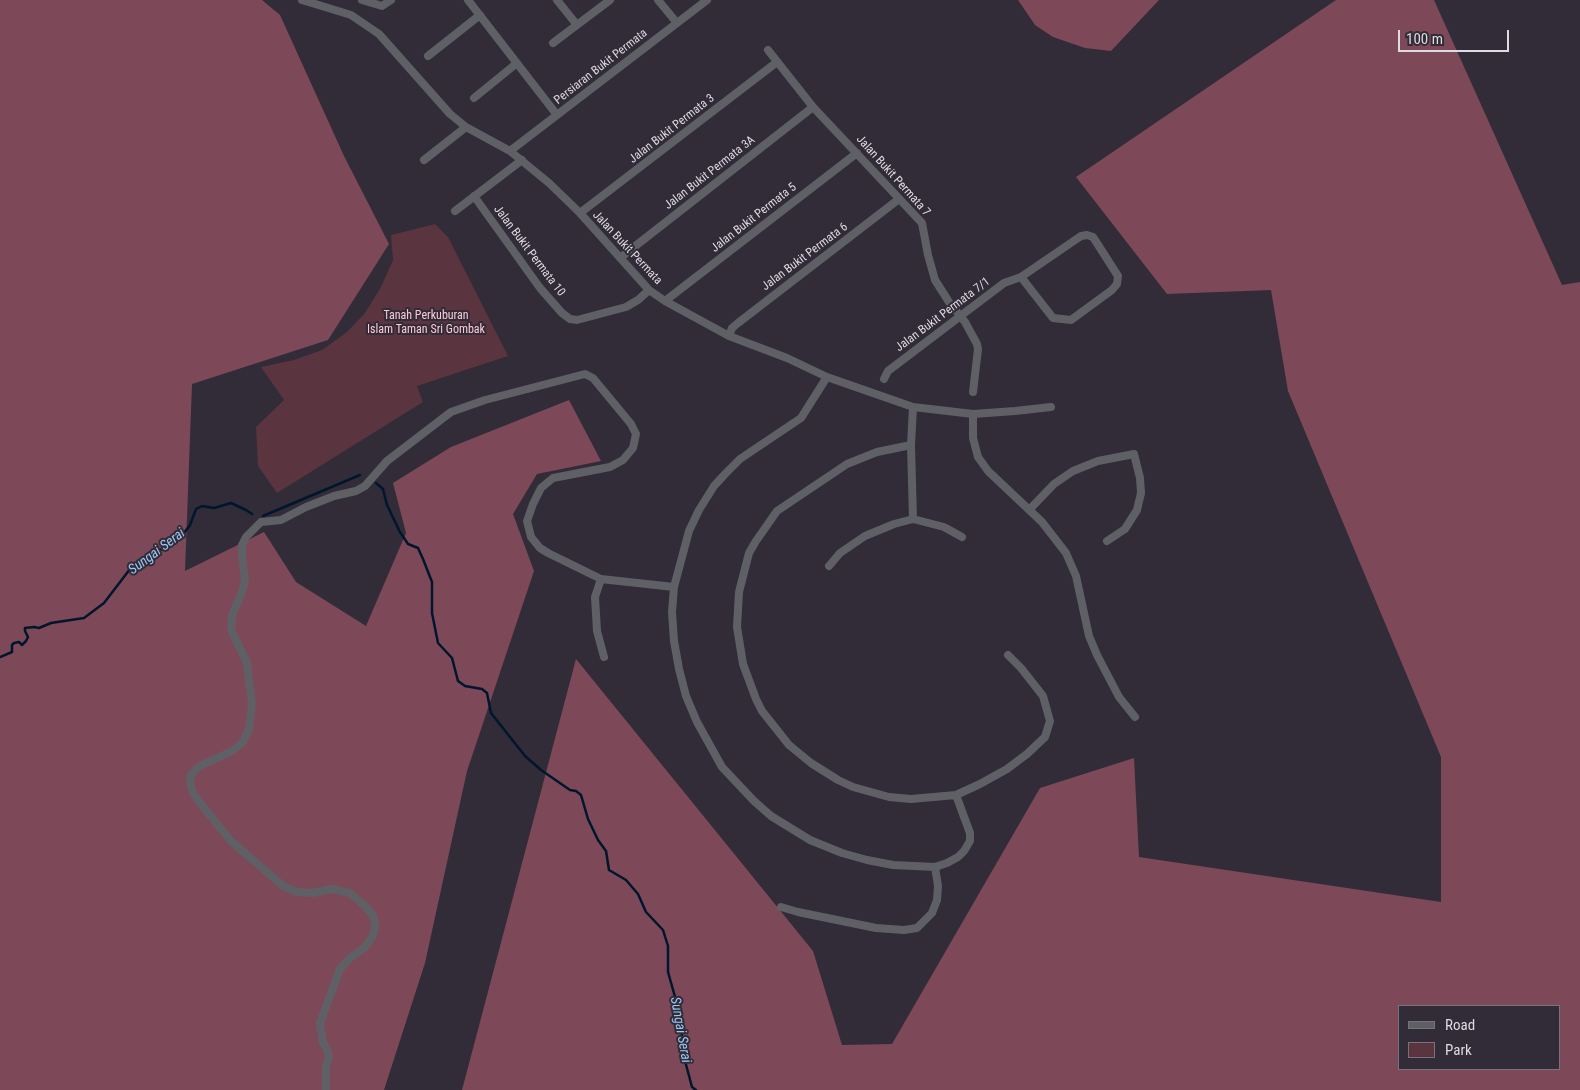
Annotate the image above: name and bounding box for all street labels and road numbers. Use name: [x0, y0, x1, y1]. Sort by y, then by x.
street label: Persiaran Bukit Permata: [552, 26, 650, 108]
street label: Jalan Bukit Permata 3: [627, 91, 717, 167]
street label: Jalan Bukit Permata 3A: [662, 133, 758, 213]
street label: Jalan Bukit Permata 7: [853, 133, 933, 219]
street label: Jalan Bukit Permata 5: [709, 180, 799, 256]
street label: Jalan Bukit Permata 10: [490, 203, 568, 299]
street label: Jalan Bukit Permata: [589, 208, 665, 288]
street label: Jalan Bukit Permata 6: [759, 220, 851, 294]
street label: Jalan Bukit Permata 7/1: [893, 275, 993, 355]

